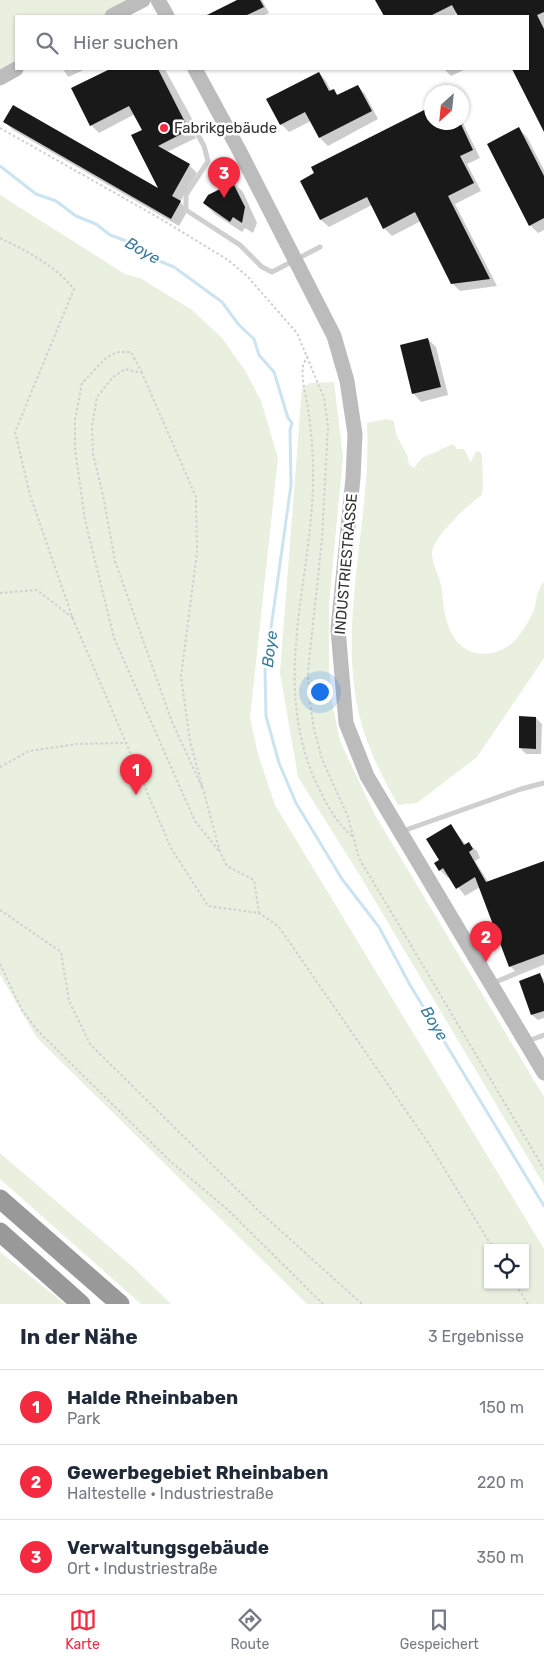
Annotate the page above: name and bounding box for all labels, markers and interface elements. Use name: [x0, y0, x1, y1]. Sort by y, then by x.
search box: [15, 15, 529, 70]
icon: search: [33, 29, 61, 57]
text: Hier suchen: [73, 31, 179, 54]
north arrow: [424, 85, 469, 130]
place label: Fabrikgebäude: [174, 119, 277, 137]
marker: Fabrikgebäude: [158, 122, 170, 134]
pin: 3: [208, 157, 240, 198]
water label: Boye: [122, 233, 164, 268]
street label: INDUSTRIESTRASSE: [331, 493, 361, 635]
water label: Boye: [258, 629, 281, 669]
your location: [307, 679, 333, 705]
pin: 1: [120, 754, 152, 795]
pin: 2: [470, 921, 502, 962]
water label: Boye: [417, 1002, 452, 1044]
map controls: [484, 1244, 529, 1289]
button: locate: [484, 1244, 529, 1289]
text: In der Nähe: [20, 1324, 138, 1349]
text: 3 Ergebnisse: [428, 1327, 524, 1346]
text: Halde Rheinbaben: [67, 1386, 238, 1409]
text: 1: [32, 1398, 40, 1417]
text: 150 m: [479, 1398, 524, 1417]
text: Park: [67, 1409, 100, 1428]
text: Gewerbegebiet Rheinbaben: [67, 1461, 329, 1484]
text: 2: [31, 1473, 41, 1492]
text: 220 m: [477, 1473, 524, 1492]
text: Haltestelle · Industriestraße: [67, 1484, 274, 1503]
text: Verwaltungsgebäude: [67, 1536, 269, 1559]
text: 3: [31, 1548, 41, 1567]
text: 350 m: [477, 1548, 524, 1567]
text: Ort · Industriestraße: [67, 1559, 217, 1578]
tab: Karte: [65, 1606, 100, 1653]
tab: Route: [230, 1606, 269, 1653]
tab: Gespeichert: [400, 1606, 479, 1653]

